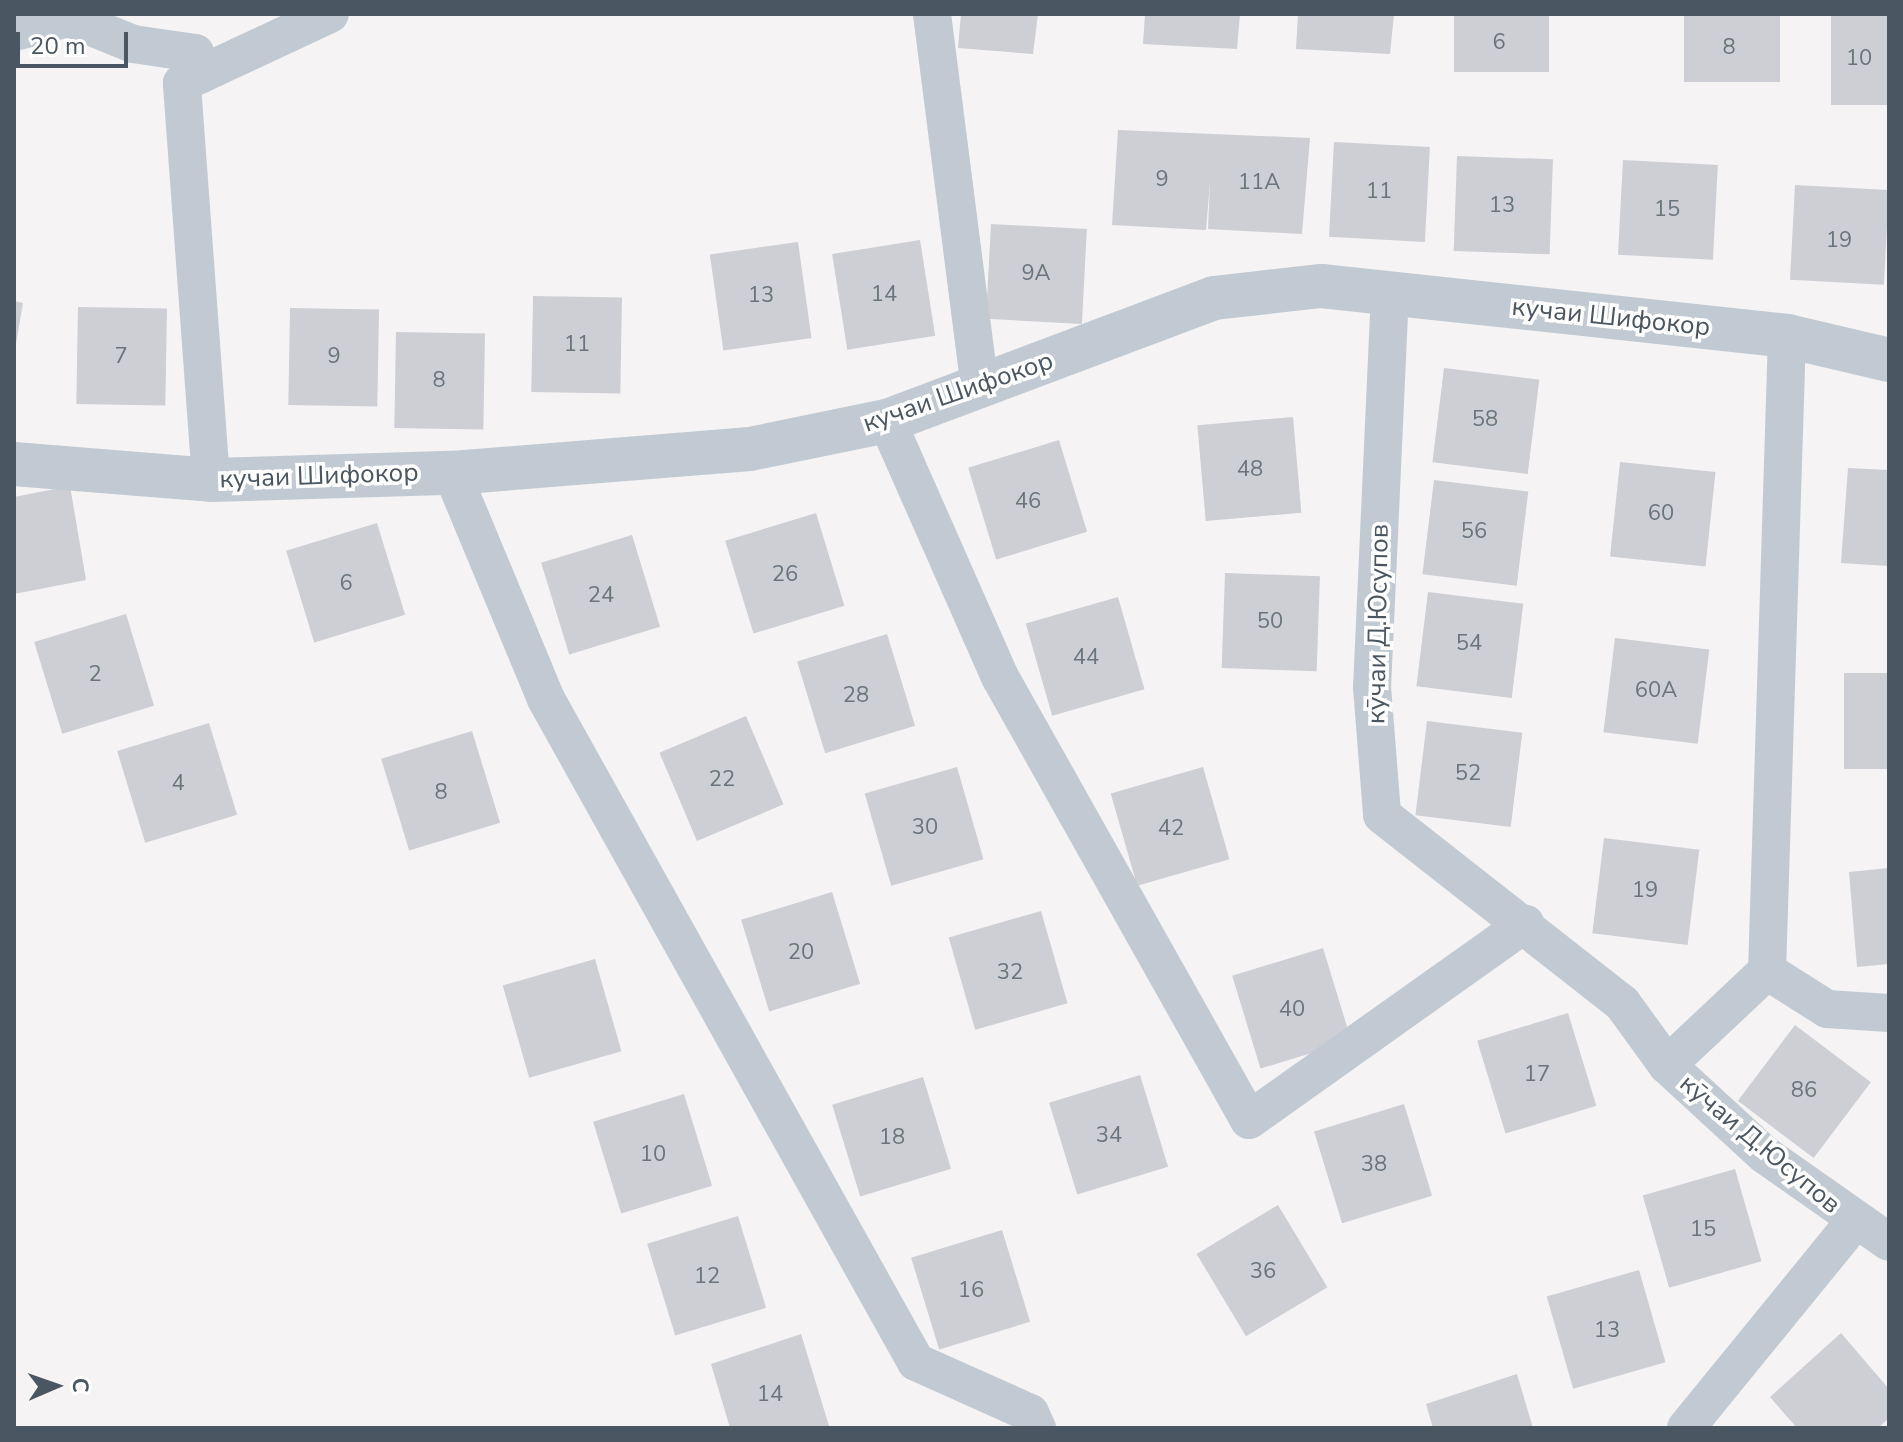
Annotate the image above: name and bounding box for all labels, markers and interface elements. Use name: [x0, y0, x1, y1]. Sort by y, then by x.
scale bar: [20, 16, 132, 66]
text: 20 m: [30, 30, 86, 62]
house number: 6: [1492, 30, 1506, 56]
house number: 8: [1722, 35, 1736, 61]
house number: 10: [1846, 46, 1872, 72]
house number: 9: [1155, 167, 1169, 193]
house number: 11А: [1238, 170, 1280, 196]
house number: 11: [1366, 179, 1392, 205]
house number: 13: [1489, 193, 1515, 219]
house number: 15: [1654, 197, 1680, 223]
house number: 19: [1826, 228, 1852, 254]
house number: 9А: [1021, 261, 1051, 287]
house number: 14: [871, 282, 897, 308]
house number: 13: [748, 283, 774, 309]
street label: кучаи Шифокор: [1510, 291, 1712, 343]
house number: 11: [564, 332, 590, 358]
house number: 7: [114, 344, 128, 370]
house number: 9: [327, 344, 341, 370]
street label: кучаи Шифокор: [859, 345, 1057, 439]
house number: 8: [432, 368, 446, 394]
house number: 58: [1472, 407, 1498, 433]
street label: кучаи Шифокор: [219, 457, 419, 495]
house number: 48: [1237, 457, 1263, 483]
house number: 46: [1015, 489, 1041, 515]
house number: 60: [1648, 501, 1674, 527]
house number: 56: [1461, 519, 1487, 545]
street label: кӯчаи Д.Юсупов: [1361, 524, 1395, 724]
house number: 26: [772, 562, 798, 588]
house number: 6: [339, 571, 353, 597]
house number: 24: [588, 583, 614, 609]
house number: 50: [1257, 609, 1283, 635]
house number: 54: [1456, 631, 1482, 657]
house number: 44: [1073, 645, 1099, 671]
house number: 2: [88, 662, 102, 688]
house number: 60А: [1635, 678, 1677, 704]
house number: 28: [843, 683, 869, 709]
house number: 52: [1455, 761, 1481, 787]
house number: 22: [709, 767, 735, 793]
house number: 4: [171, 771, 185, 797]
house number: 8: [434, 780, 448, 806]
house number: 30: [912, 815, 938, 841]
house number: 42: [1158, 816, 1184, 842]
house number: 19: [1632, 878, 1658, 904]
house number: 20: [788, 940, 814, 966]
house number: 32: [997, 960, 1023, 986]
house number: 40: [1279, 997, 1305, 1023]
house number: 17: [1524, 1062, 1550, 1088]
street label: кӯчаи Д.Юсупов: [1673, 1068, 1847, 1220]
house number: 86: [1791, 1078, 1817, 1104]
house number: 34: [1096, 1123, 1122, 1149]
house number: 18: [879, 1125, 905, 1151]
house number: 10: [640, 1142, 666, 1168]
house number: 38: [1361, 1152, 1387, 1178]
house number: 15: [1690, 1217, 1716, 1243]
house number: 36: [1250, 1259, 1276, 1285]
house number: 12: [694, 1264, 720, 1290]
house number: 16: [958, 1278, 984, 1304]
house number: 13: [1594, 1318, 1620, 1344]
north arrow: [16, 1346, 96, 1426]
text: С: [65, 1377, 95, 1393]
house number: 14: [757, 1382, 783, 1408]

